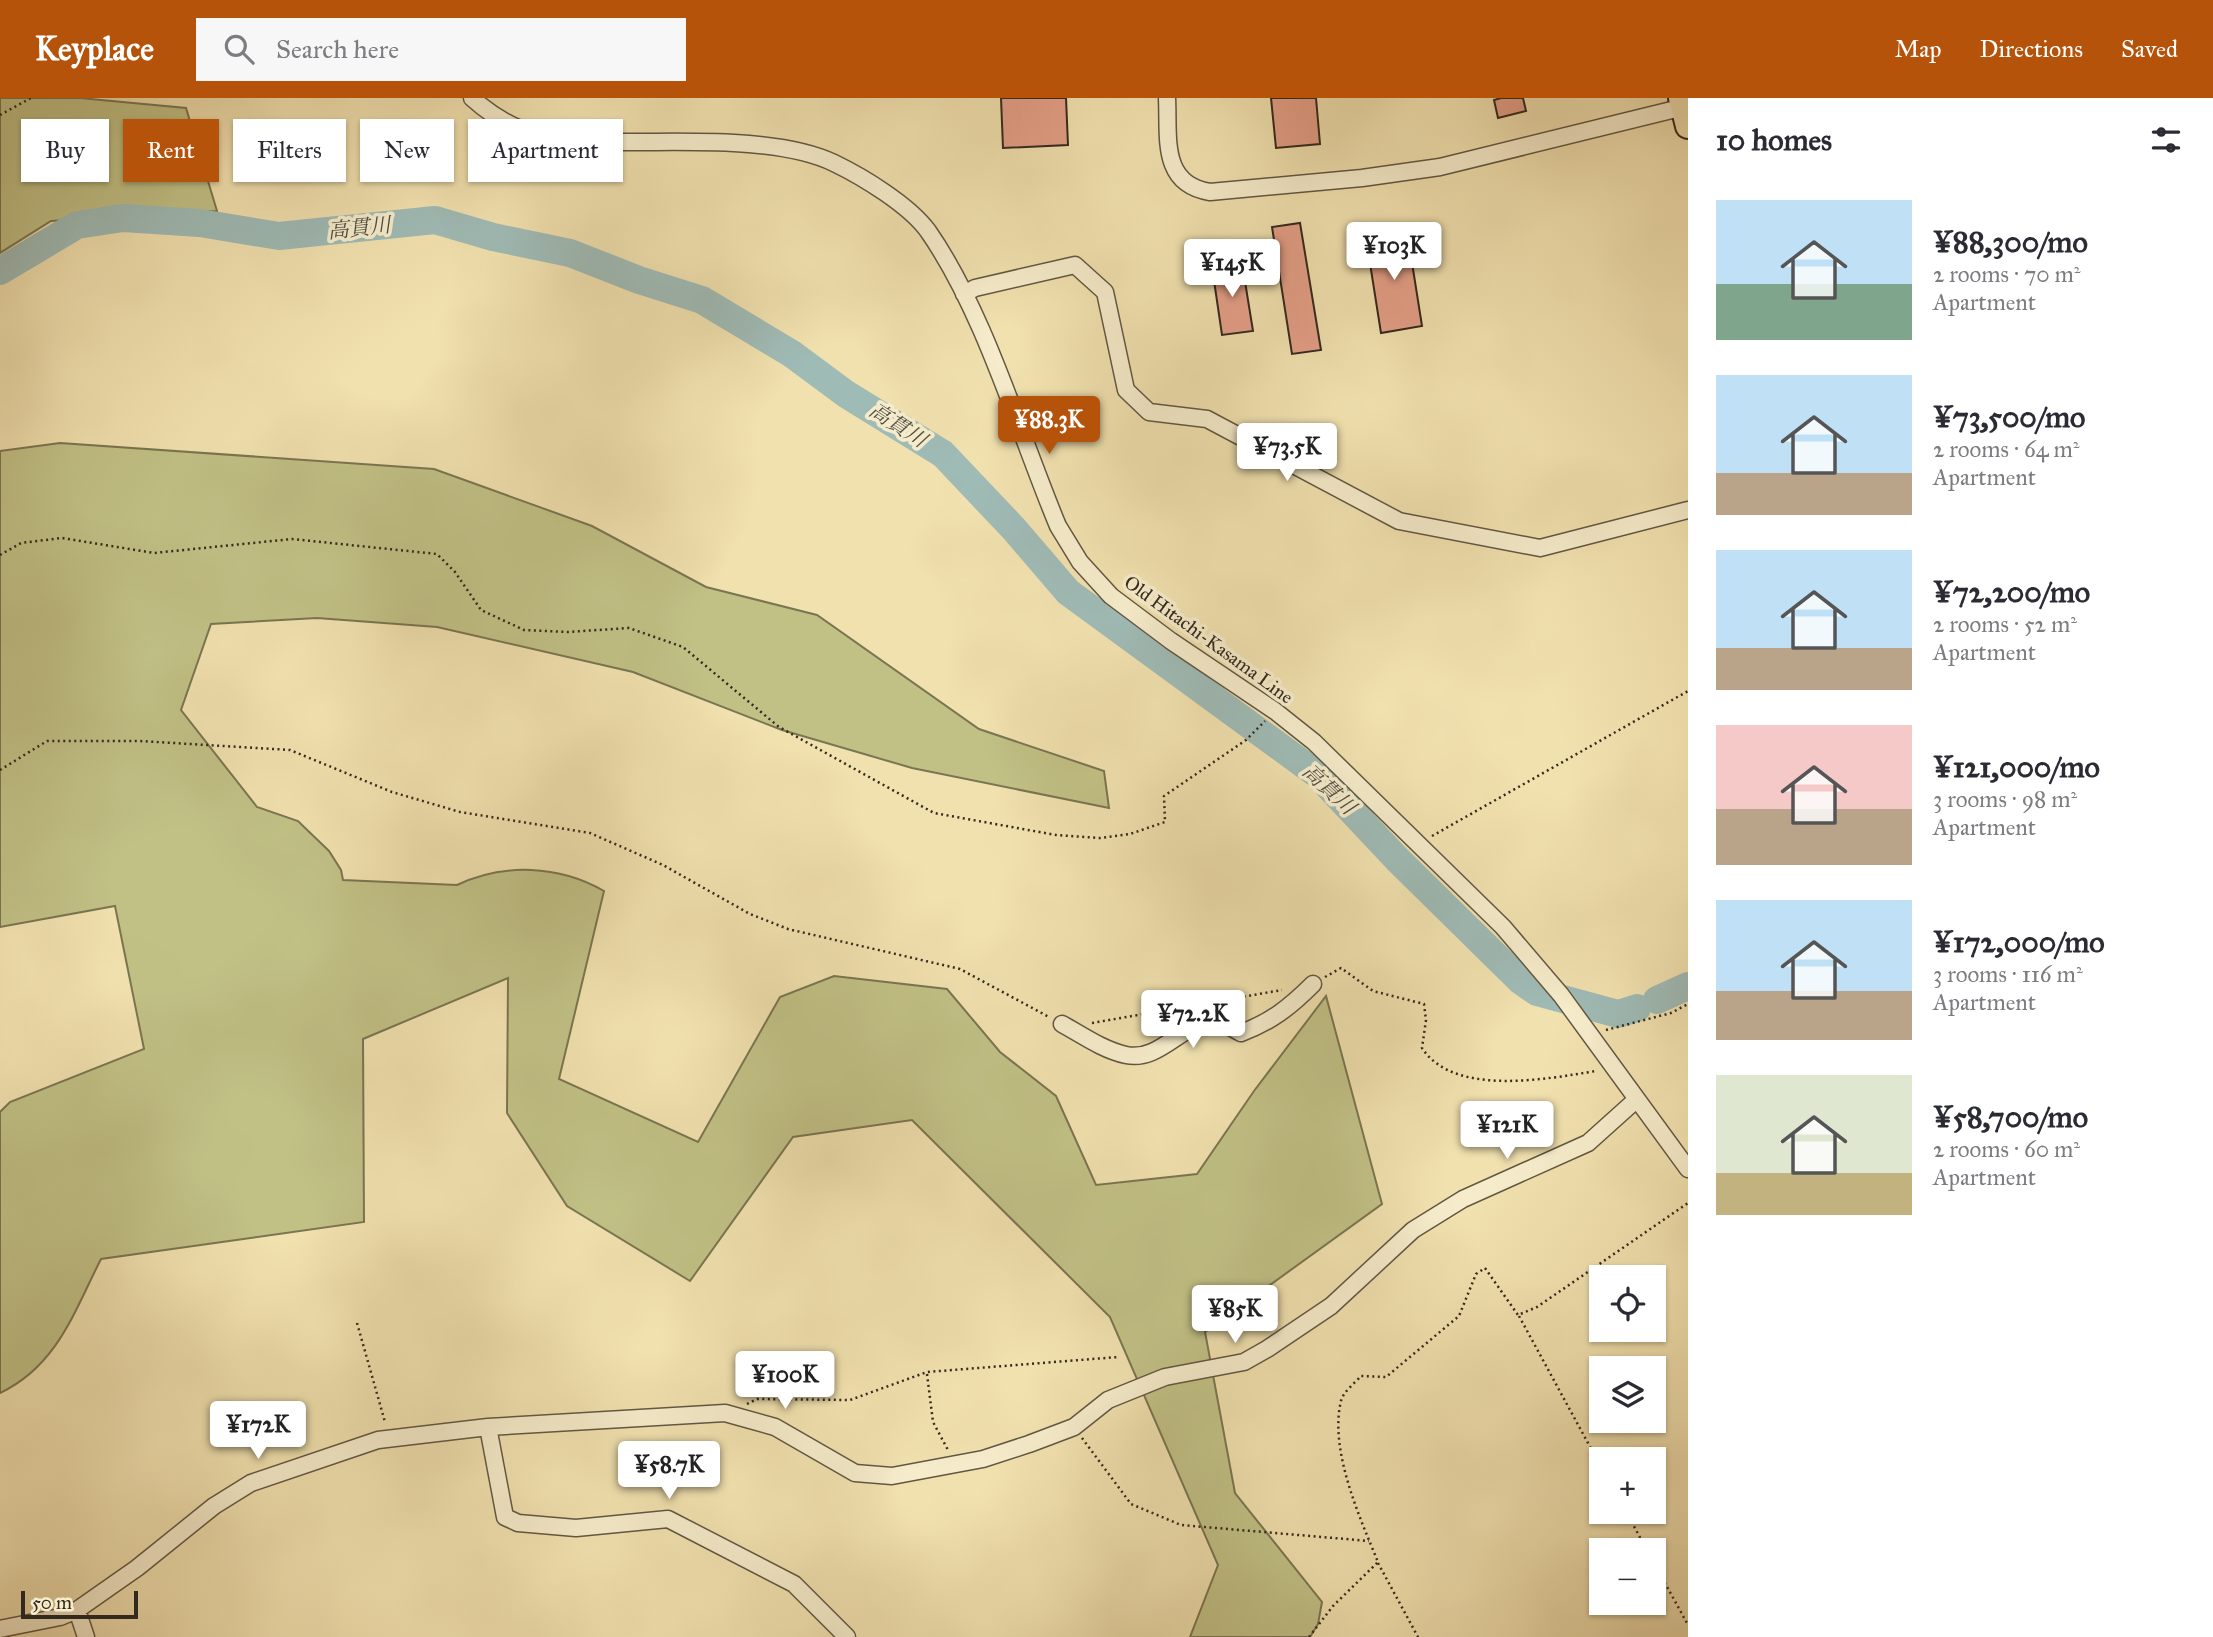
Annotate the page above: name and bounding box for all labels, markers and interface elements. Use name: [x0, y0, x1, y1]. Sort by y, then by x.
search box: [196, 18, 686, 81]
text: Keyplace: [35, 29, 154, 69]
icon: search: [220, 30, 258, 68]
text: Search here: [276, 33, 399, 65]
text: Map: [1895, 34, 1942, 64]
text: Directions: [1980, 34, 2083, 64]
text: Saved: [2121, 34, 2178, 64]
chip: Buy: [21, 119, 109, 182]
chip: Rent: [123, 119, 219, 182]
chip: Filters: [233, 119, 346, 182]
chip: New: [360, 119, 454, 182]
chip: Apartment: [468, 119, 623, 182]
icon: filters: [2147, 121, 2185, 159]
text: 10 homes: [1716, 122, 1832, 158]
water label: 高貫川: [326, 212, 394, 244]
pin: ¥103K: [1345, 222, 1443, 282]
text: ¥88,300/mo: [1933, 224, 2088, 260]
icon: home: [1772, 228, 1856, 312]
text: ¥103K: [1363, 231, 1426, 259]
pin: ¥145K: [1183, 240, 1281, 299]
text: ¥145K: [1200, 248, 1264, 276]
text: 2 rooms · 70 m²: [1933, 260, 2081, 288]
text: Apartment: [1933, 288, 2036, 316]
pin: ¥88.3K: [992, 396, 1106, 456]
water label: 高貫川: [865, 397, 933, 454]
text: ¥73,500/mo: [1933, 399, 2085, 435]
icon: home: [1772, 403, 1856, 487]
text: ¥88.3K: [1014, 405, 1084, 433]
pin: ¥73.5K: [1230, 424, 1344, 483]
text: ¥73.5K: [1253, 432, 1321, 460]
text: 2 rooms · 64 m²: [1933, 435, 2079, 463]
text: Apartment: [1933, 463, 2036, 491]
street label: Old Hitachi-Kasama Line: [1120, 570, 1298, 708]
text: ¥72,200/mo: [1933, 574, 2090, 610]
icon: home: [1772, 578, 1856, 662]
text: 2 rooms · 52 m²: [1933, 610, 2077, 638]
text: Apartment: [1933, 638, 2036, 666]
text: ¥121,000/mo: [1933, 749, 2100, 785]
icon: home: [1772, 753, 1856, 837]
water label: 高貫川: [1297, 758, 1362, 821]
text: 3 rooms · 98 m²: [1933, 785, 2077, 813]
text: Apartment: [1933, 813, 2036, 841]
text: ¥172,000/mo: [1933, 924, 2105, 960]
icon: home: [1772, 928, 1856, 1012]
text: 3 rooms · 116 m²: [1933, 960, 2083, 988]
text: Apartment: [1933, 988, 2036, 1016]
pin: ¥72.2K: [1136, 990, 1250, 1050]
text: ¥72.2K: [1157, 999, 1229, 1027]
text: ¥58,700/mo: [1933, 1099, 2088, 1135]
pin: ¥121K: [1458, 1102, 1556, 1161]
icon: home: [1772, 1103, 1856, 1187]
text: ¥121K: [1477, 1110, 1537, 1138]
text: 2 rooms · 60 m²: [1933, 1135, 2080, 1163]
text: Apartment: [1933, 1163, 2036, 1191]
map controls: [1589, 1265, 1666, 1615]
button: locate: [1589, 1265, 1666, 1342]
pin: ¥85K: [1194, 1286, 1276, 1345]
text: ¥85K: [1208, 1294, 1262, 1322]
pin: ¥100K: [736, 1352, 834, 1411]
button: layers: [1589, 1356, 1666, 1433]
text: ¥100K: [751, 1360, 819, 1388]
pin: ¥172K: [209, 1402, 307, 1461]
text: ¥172K: [226, 1410, 290, 1438]
pin: ¥58.7K: [612, 1442, 726, 1501]
button: +: [1589, 1447, 1666, 1524]
text: ¥58.7K: [634, 1450, 704, 1478]
button: −: [1589, 1538, 1666, 1615]
scale bar: [21, 1588, 138, 1620]
text: 50 m: [32, 1591, 72, 1614]

